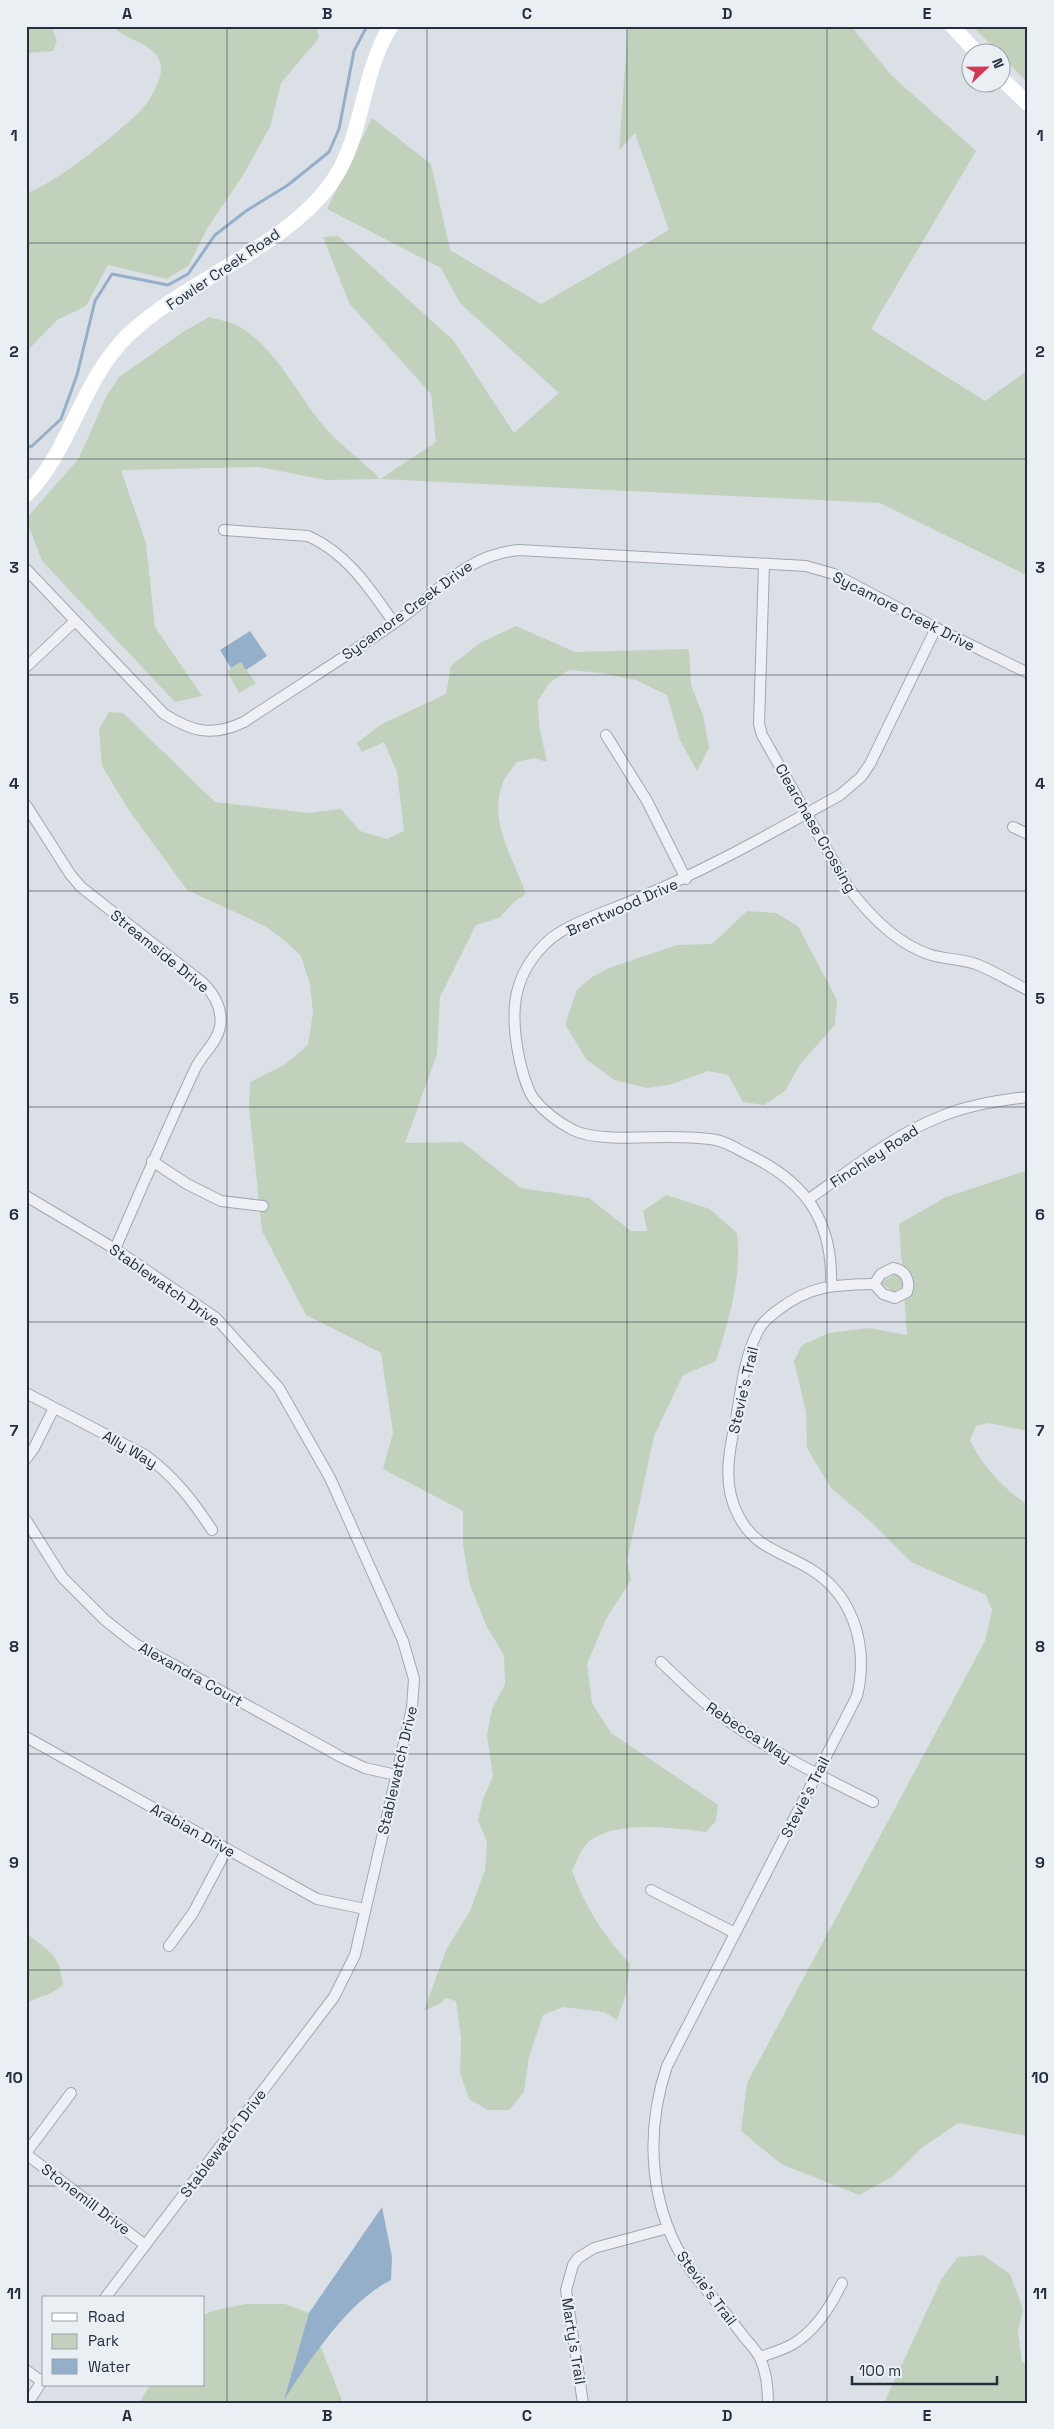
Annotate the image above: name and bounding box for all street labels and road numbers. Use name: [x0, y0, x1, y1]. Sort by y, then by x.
street label: Fowler Creek Road: [163, 224, 283, 314]
street label: Sycamore Creek Drive: [338, 556, 476, 664]
street label: Sycamore Creek Drive: [830, 567, 978, 655]
street label: Clearchase Crossing: [771, 760, 861, 896]
street label: Brentwood Drive: [563, 874, 681, 940]
street label: Streamside Drive: [107, 905, 213, 997]
street label: Finchley Road: [826, 1120, 922, 1192]
street label: Stablewatch Drive: [106, 1240, 224, 1331]
street label: Stevie’s Trail: [724, 1345, 762, 1435]
street label: Ally Way: [99, 1426, 161, 1472]
street label: Alexandra Court: [136, 1638, 247, 1711]
street label: Rebecca Way: [703, 1697, 795, 1767]
street label: Stablewatch Drive: [373, 1704, 421, 1836]
street label: Stevie’s Trail: [776, 1753, 834, 1841]
street label: Arabian Drive: [147, 1799, 239, 1861]
street label: Stablewatch Drive: [176, 2085, 270, 2201]
street label: Stonemill Drive: [38, 2159, 134, 2239]
street label: Stevie’s Trail: [673, 2247, 741, 2329]
street label: Marty’s Trail: [558, 2296, 590, 2386]

